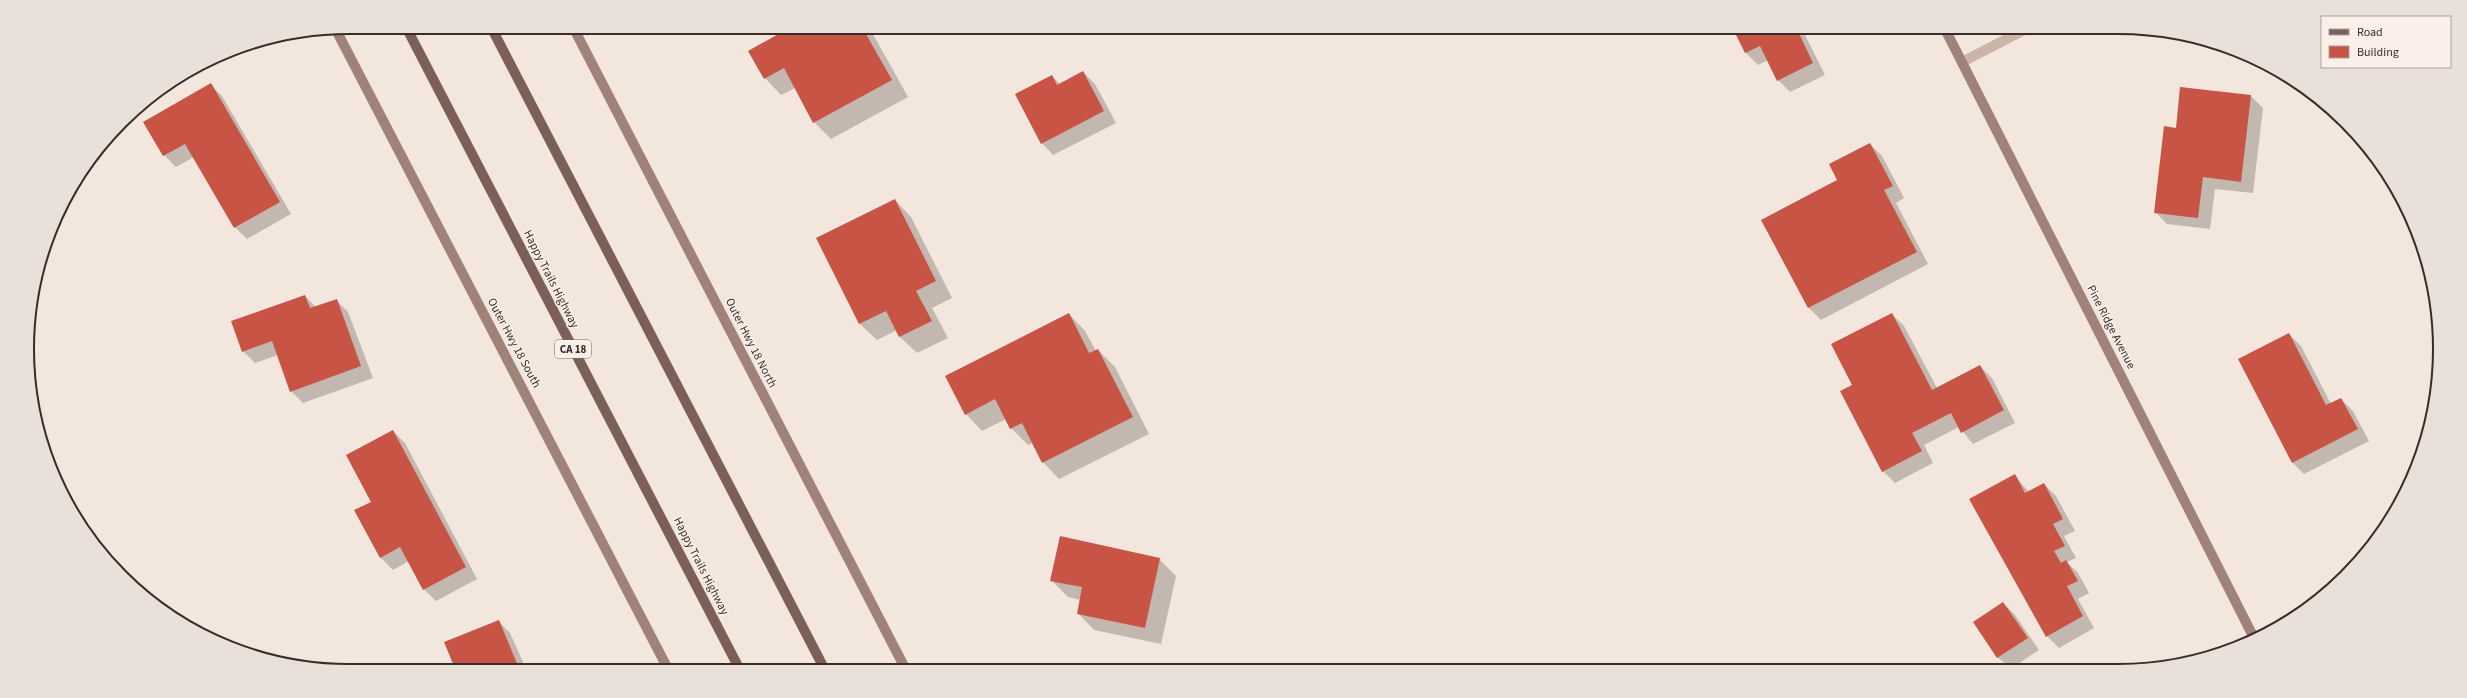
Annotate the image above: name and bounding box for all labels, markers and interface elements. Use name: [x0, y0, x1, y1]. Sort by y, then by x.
legend: [2321, 16, 2451, 68]
text: Road: [2357, 24, 2383, 41]
text: Building: [2357, 44, 2399, 61]
street label: Happy Trails Highway: [519, 227, 583, 331]
street label: Pine Ridge Avenue: [2082, 282, 2140, 372]
street label: Outer Hwy 18 South: [483, 295, 545, 391]
street label: Outer Hwy 18 North: [721, 295, 781, 391]
road number: CA 18: [555, 340, 591, 358]
street label: Happy Trails Highway: [669, 514, 733, 618]

